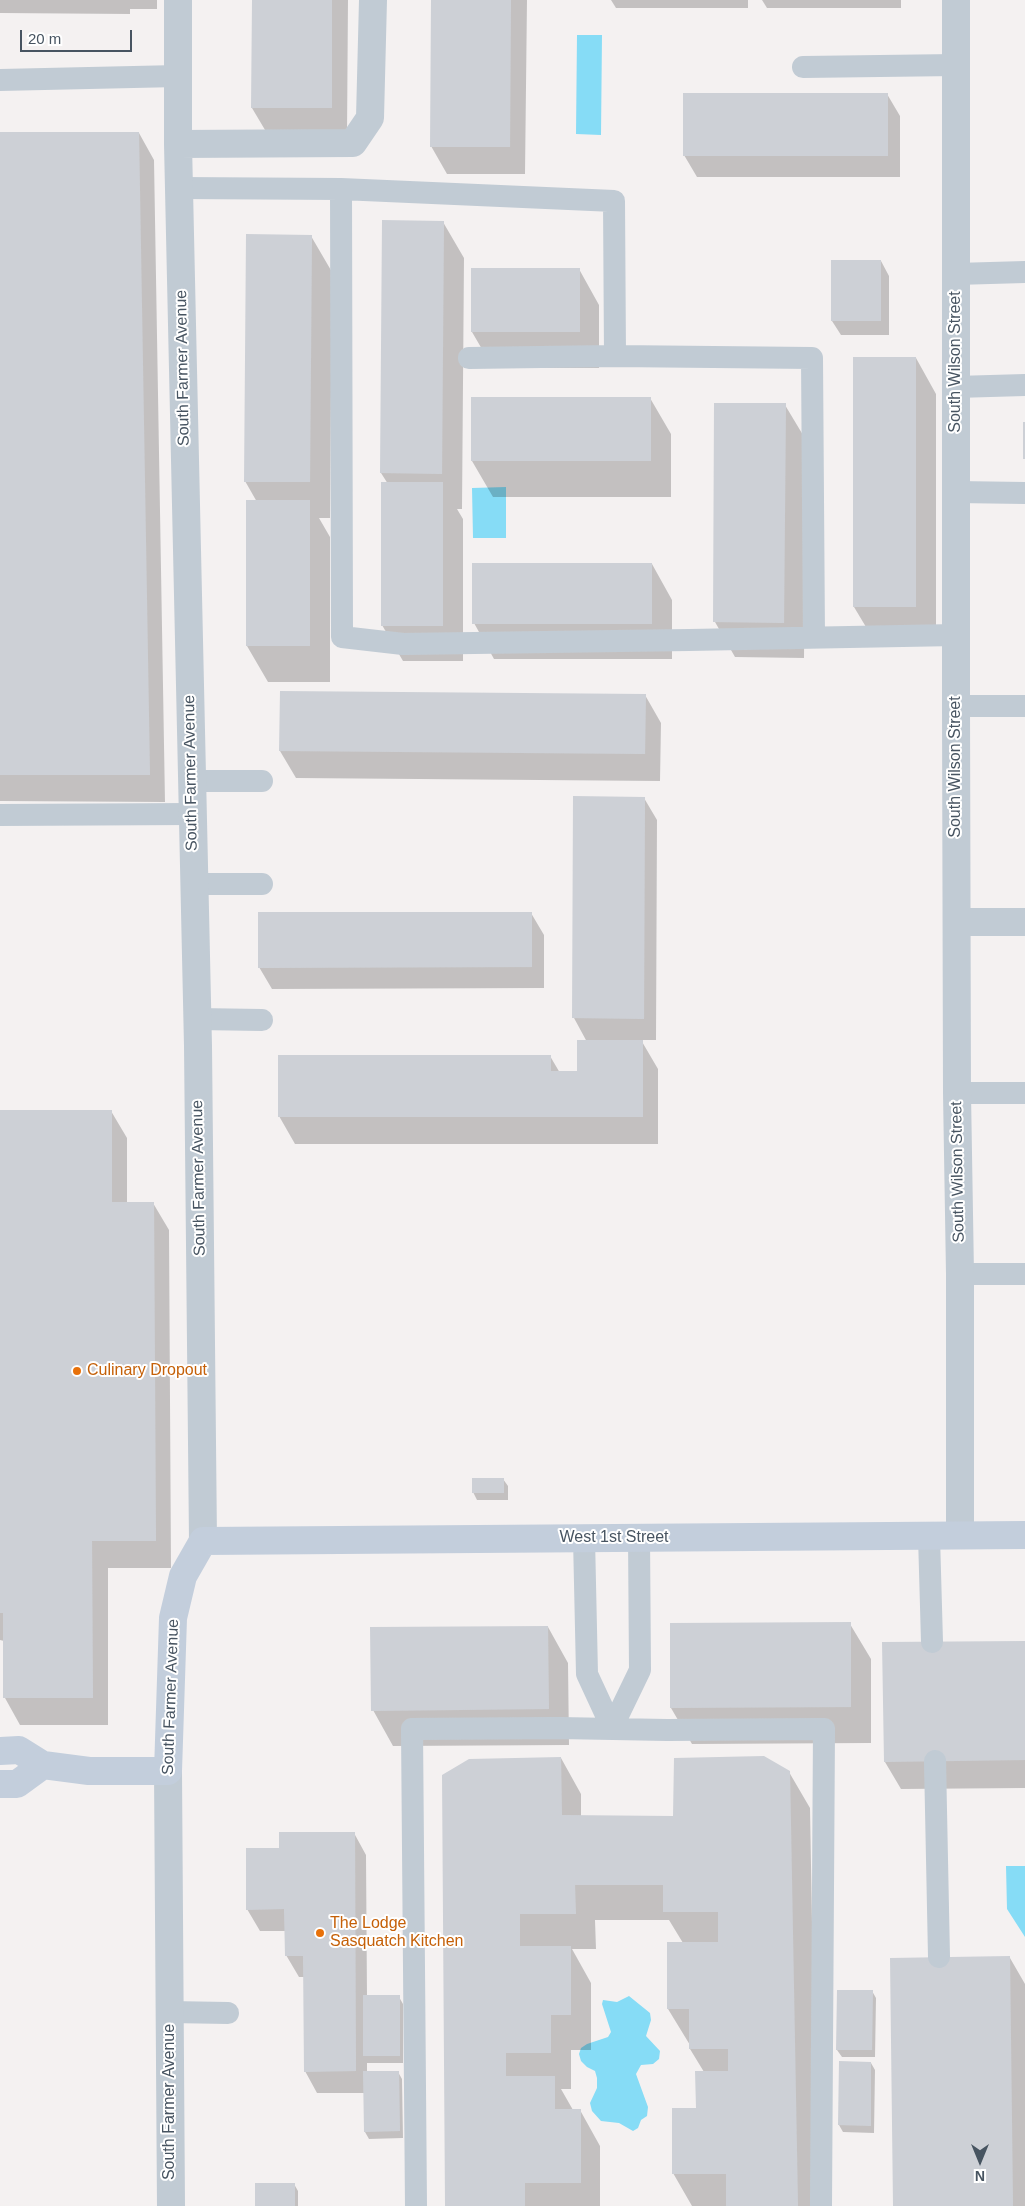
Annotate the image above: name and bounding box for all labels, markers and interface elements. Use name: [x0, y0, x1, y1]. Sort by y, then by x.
scale bar: [22, 20, 135, 52]
text: 20 m: [28, 30, 61, 47]
street label: South Farmer Avenue: [172, 290, 194, 446]
street label: South Wilson Street: [946, 291, 966, 433]
street label: South Farmer Avenue: [180, 695, 202, 851]
street label: South Wilson Street: [946, 696, 966, 838]
street label: South Farmer Avenue: [188, 1100, 210, 1256]
street label: South Wilson Street: [947, 1101, 969, 1243]
place label: Culinary Dropout: [87, 1361, 207, 1381]
marker: Culinary Dropout: [71, 1365, 83, 1377]
street label: West 1st Street: [559, 1528, 669, 1548]
street label: South Farmer Avenue: [159, 1619, 183, 1775]
place label: The Lodge Sasquatch Kitchen: [330, 1914, 463, 1952]
marker: The Lodge Sasquatch Kitchen: [314, 1927, 326, 1939]
street label: South Farmer Avenue: [160, 2024, 180, 2180]
north arrow: [955, 2136, 1005, 2186]
text: N: [975, 2168, 985, 2184]

